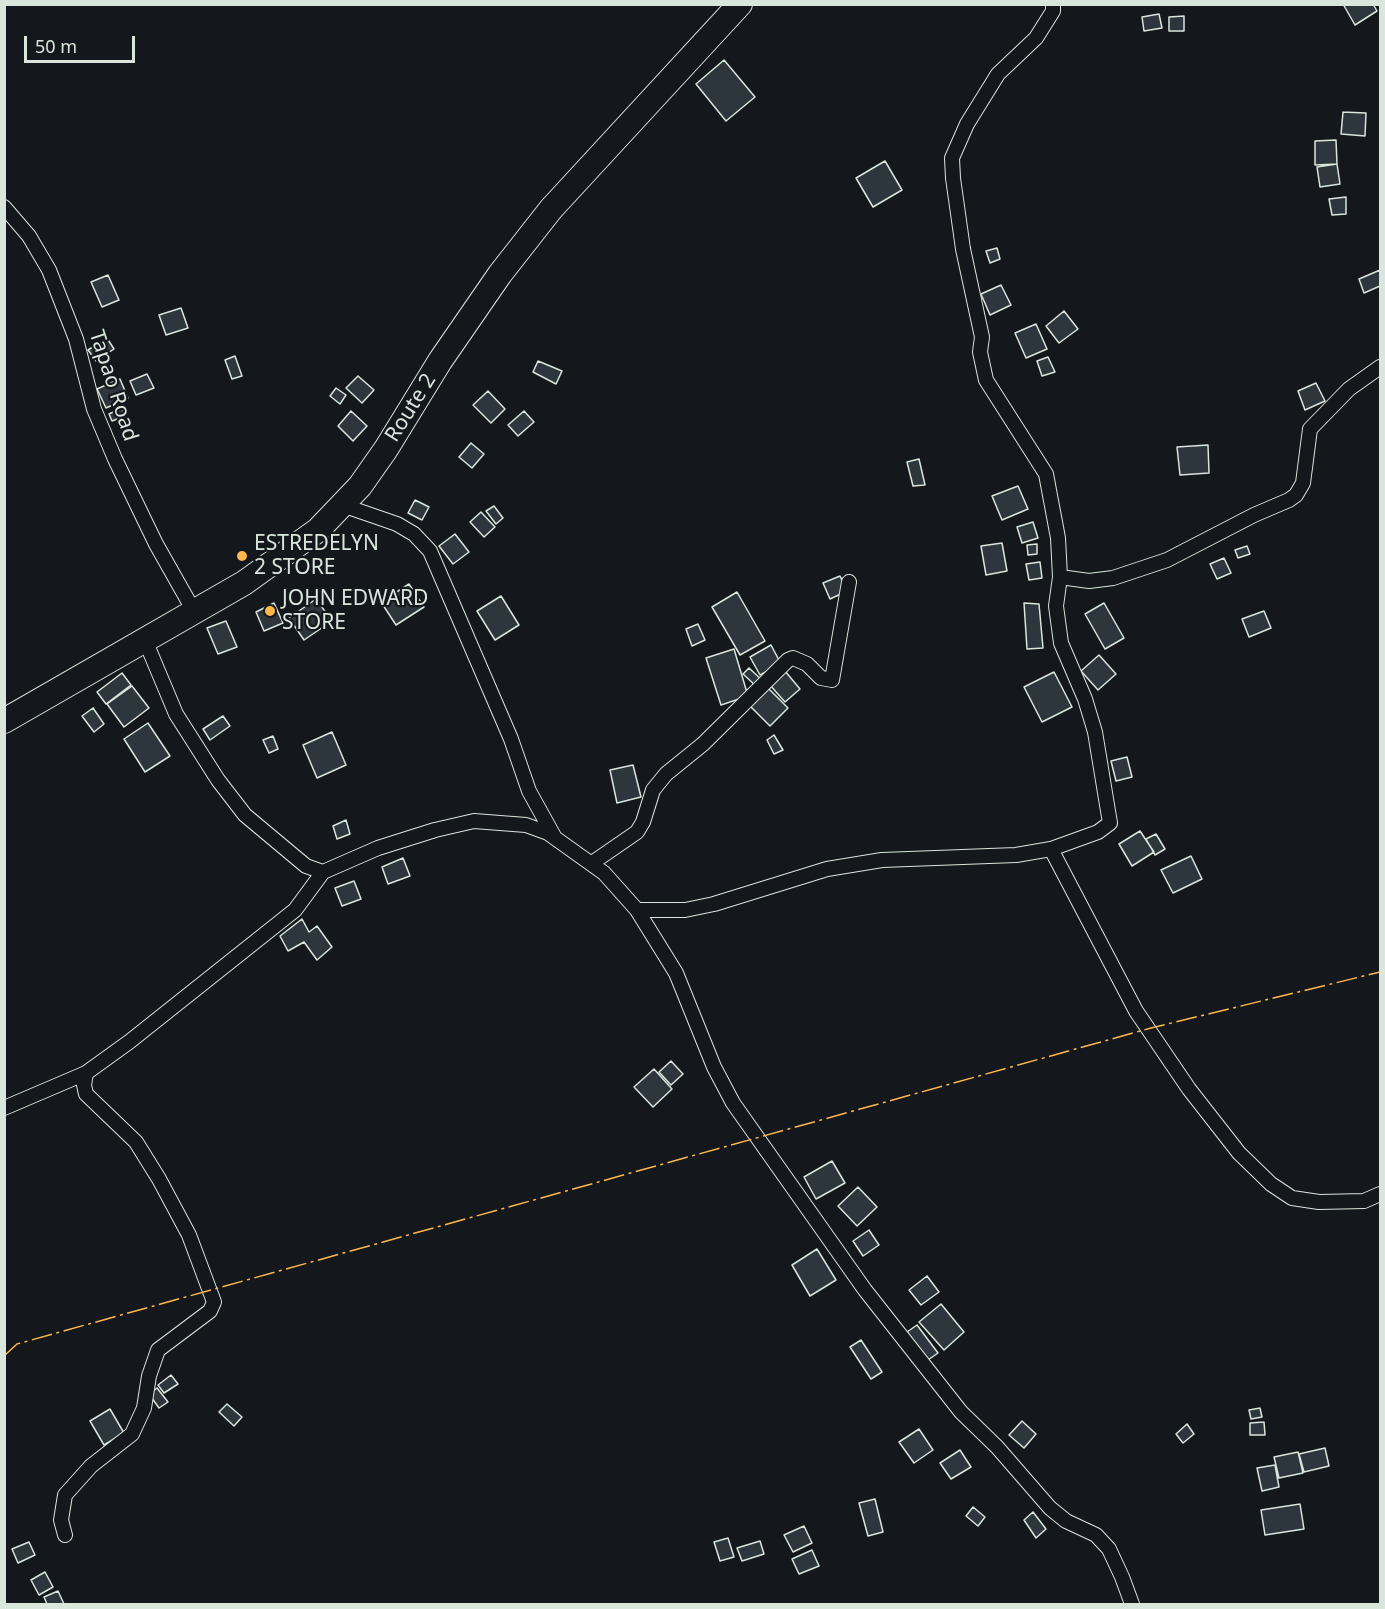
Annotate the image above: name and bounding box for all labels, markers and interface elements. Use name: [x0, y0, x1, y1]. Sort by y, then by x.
scale bar: [27, 24, 138, 62]
text: 50 m: [35, 34, 77, 58]
street label: Tapao Road: [83, 327, 143, 445]
street label: Route 2: [380, 369, 442, 447]
place label: ESTREDELYN 2 STORE: [254, 531, 379, 581]
marker: ESTREDELYN 2 STORE: [235, 549, 249, 563]
place label: JOHN EDWARD STORE: [282, 586, 428, 636]
marker: JOHN EDWARD STORE: [263, 604, 277, 618]

